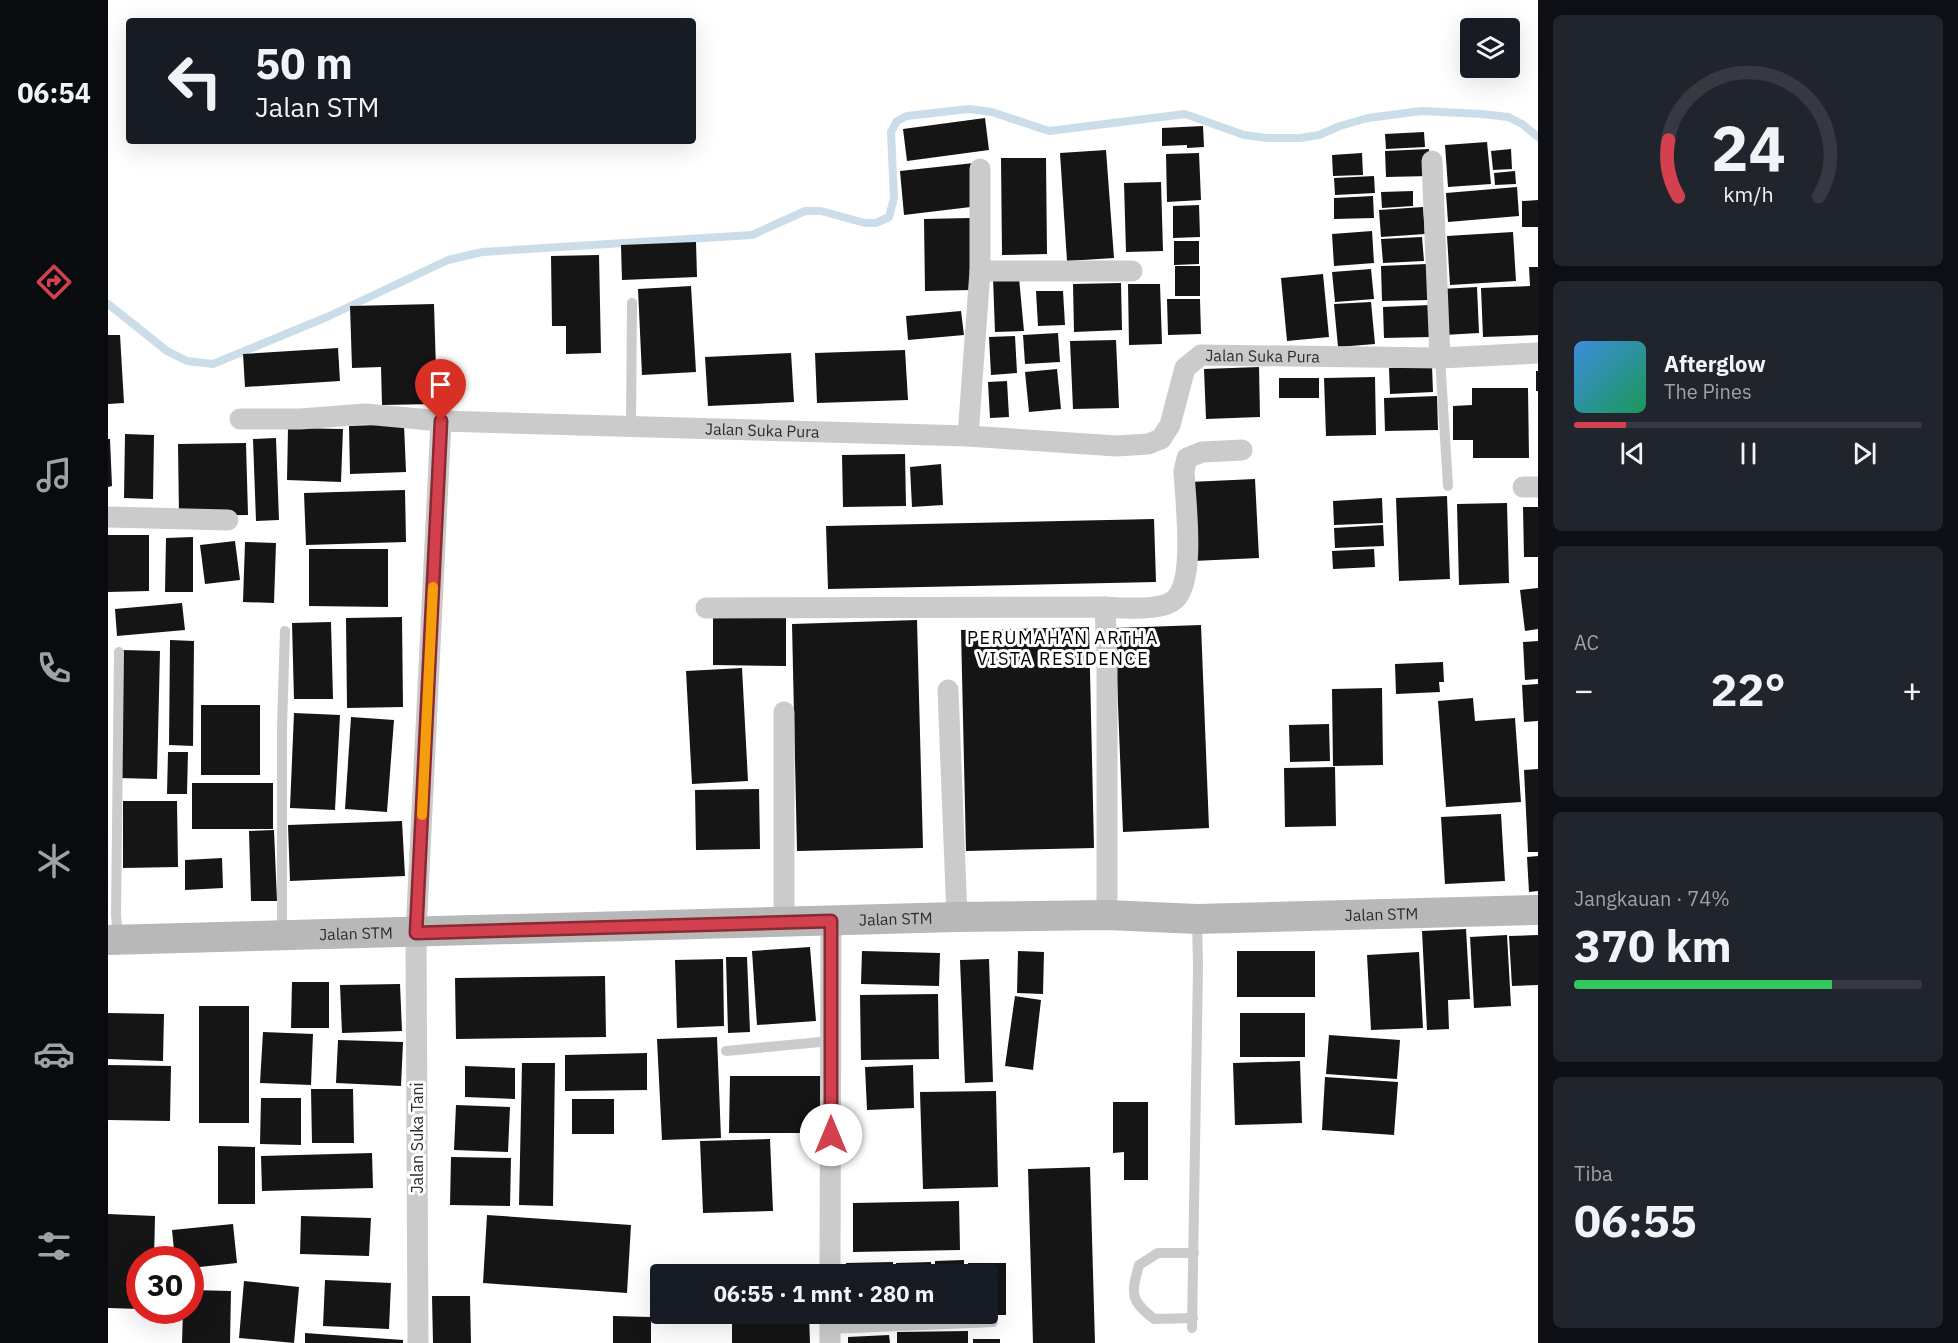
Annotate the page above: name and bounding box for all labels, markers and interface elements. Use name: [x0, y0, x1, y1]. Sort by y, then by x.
map controls: [1460, 18, 1520, 78]
button: layers: [1460, 18, 1520, 78]
text: 50 m: [255, 36, 353, 91]
icon: left: [156, 42, 234, 120]
text: 06:54: [17, 75, 91, 110]
text: Jalan STM: [255, 89, 379, 124]
text: 24: [1711, 107, 1785, 188]
text: km/h: [1723, 181, 1773, 209]
icon: directions: [33, 261, 75, 303]
street label: Jalan Suka Pura: [1205, 345, 1321, 366]
text: Afterglow: [1664, 349, 1766, 378]
pin: [415, 359, 466, 421]
icon: arrive: [424, 368, 457, 401]
text: The Pines: [1664, 378, 1752, 405]
street label: Jalan Suka Pura: [705, 419, 820, 442]
icon: previous: [1616, 437, 1649, 470]
icon: pause: [1732, 437, 1765, 470]
icon: next: [1848, 437, 1881, 470]
icon: music: [33, 454, 75, 496]
district label: PERUMAHAN ARTHA VISTA RESIDENCE: [967, 626, 1159, 670]
text: AC: [1574, 629, 1599, 656]
icon: phone: [33, 647, 75, 689]
text: 22°: [1710, 660, 1786, 718]
text: −: [1574, 668, 1594, 711]
text: +: [1902, 668, 1922, 711]
icon: climate: [33, 840, 75, 882]
text: Jangkauan · 74%: [1574, 885, 1730, 912]
street label: Jalan STM: [1344, 903, 1419, 925]
street label: Jalan STM: [859, 908, 933, 930]
text: 370 km: [1574, 916, 1732, 974]
street label: Jalan STM: [319, 922, 393, 944]
icon: car: [33, 1033, 75, 1075]
street label: Jalan Suka Tani: [407, 1082, 427, 1194]
position arrow: [799, 1103, 863, 1167]
text: Tiba: [1574, 1160, 1613, 1187]
text: 06:55: [1574, 1191, 1697, 1249]
icon: filters: [33, 1225, 75, 1267]
speed limit sign: 30: [126, 1246, 204, 1324]
text: 06:55 · 1 mnt · 280 m: [714, 1279, 934, 1308]

